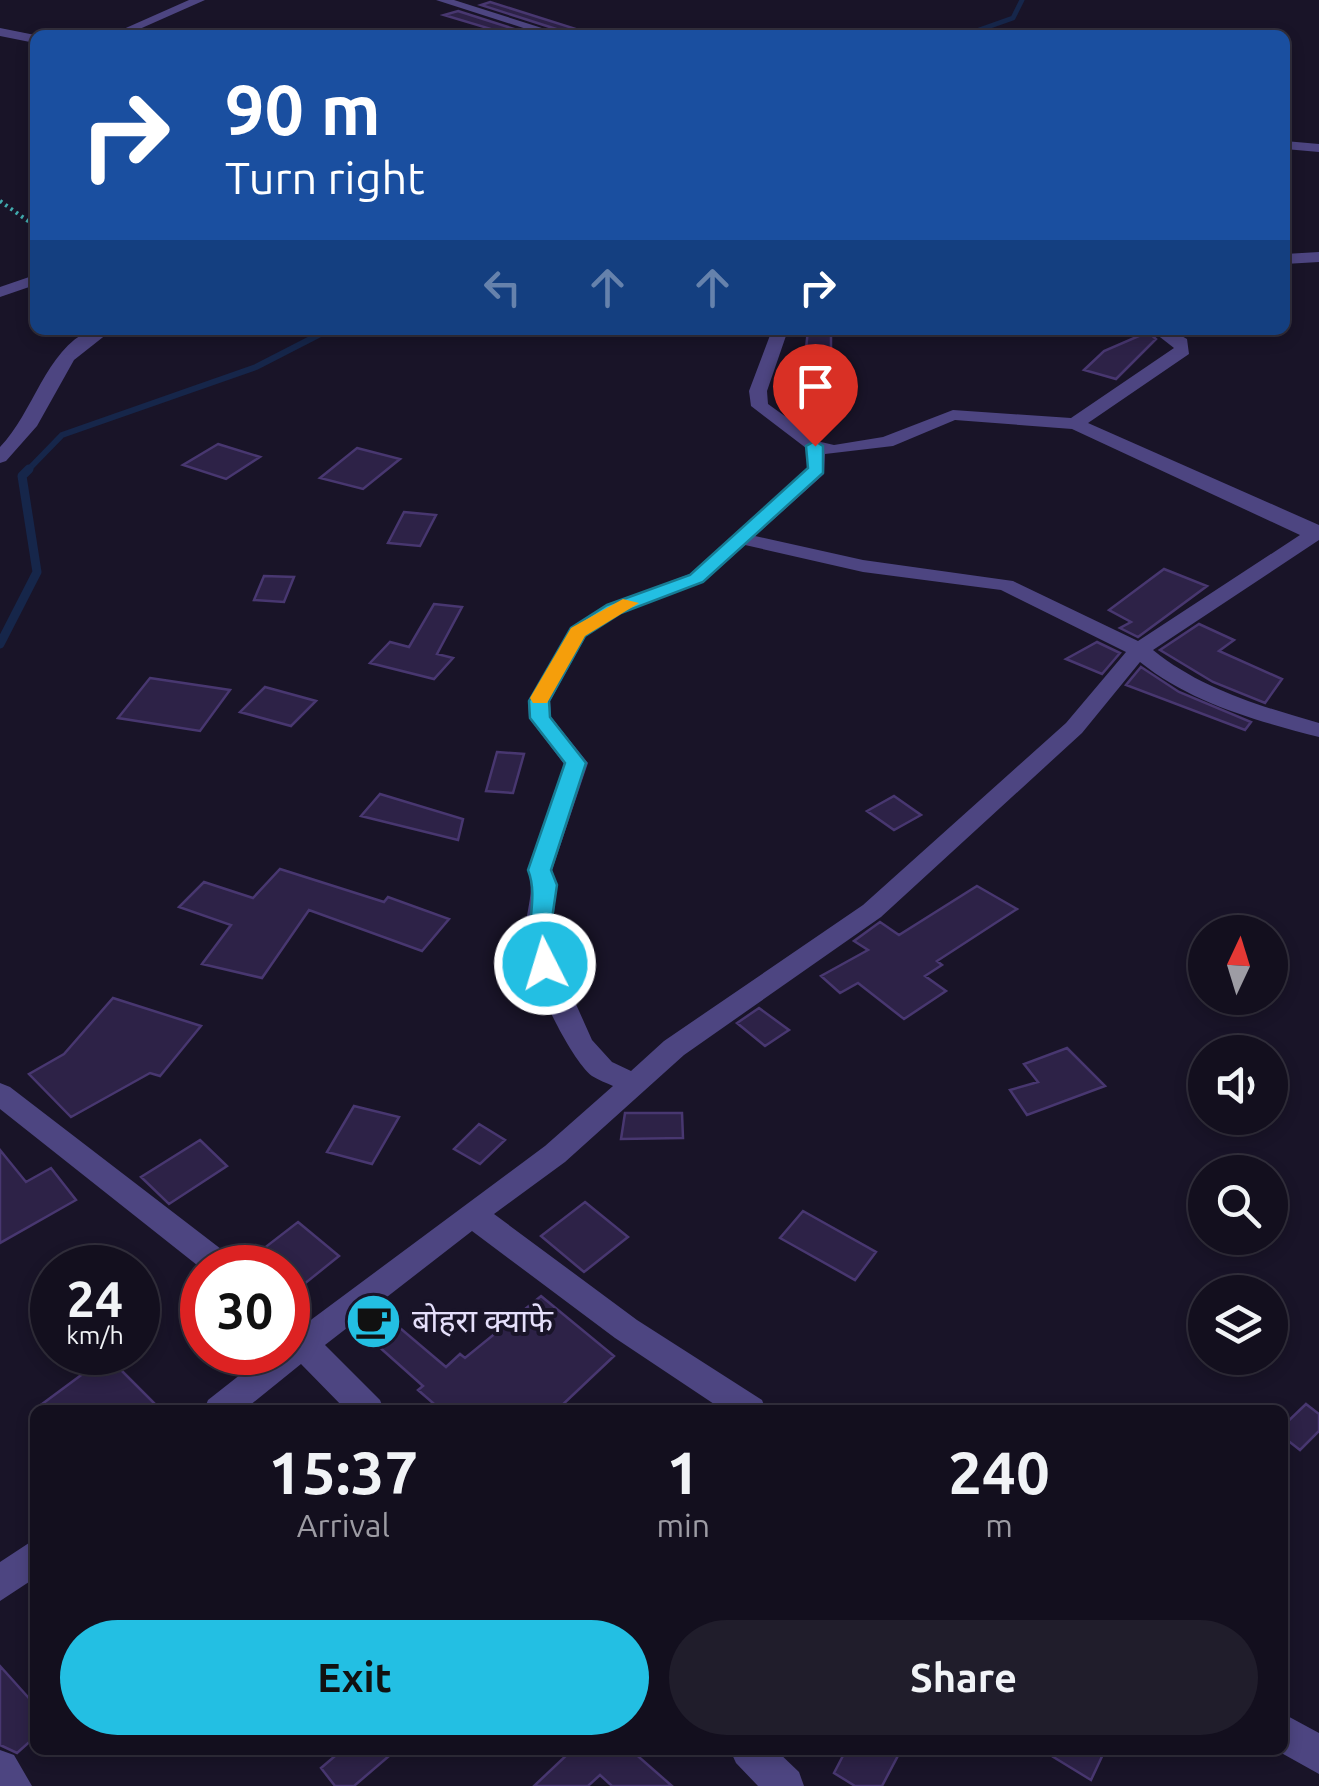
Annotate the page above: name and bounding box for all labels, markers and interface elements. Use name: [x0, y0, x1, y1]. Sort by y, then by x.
icon: right: [60, 70, 190, 200]
text: 90 m: [225, 70, 381, 148]
text: Turn right: [225, 152, 425, 203]
icon: left: [475, 260, 530, 315]
icon: ahead: [580, 260, 635, 315]
icon: ahead: [685, 260, 740, 315]
icon: right: [790, 260, 845, 315]
pin: [773, 344, 858, 447]
icon: arrive: [788, 359, 843, 414]
position arrow: [493, 912, 597, 1016]
north arrow: [1188, 915, 1288, 1015]
map controls: [1188, 915, 1288, 1375]
button: sound: [1188, 1035, 1288, 1135]
button: search: [1188, 1155, 1288, 1255]
speed limit sign: 30: [180, 1245, 310, 1375]
text: 24: [67, 1270, 123, 1326]
button: layers: [1188, 1275, 1288, 1375]
cafe icon: बोहरा क्याफे: [343, 1291, 403, 1351]
place label: बोहरा क्याफे: [412, 1302, 554, 1338]
text: km/h: [66, 1321, 124, 1349]
text: 15:37: [268, 1438, 418, 1505]
text: 1: [666, 1438, 700, 1505]
text: 240: [948, 1438, 1050, 1505]
text: Arrival: [297, 1507, 390, 1543]
text: min: [656, 1507, 710, 1543]
text: m: [985, 1507, 1013, 1543]
button: Exit: [60, 1620, 649, 1735]
button: Share: [669, 1620, 1258, 1735]

